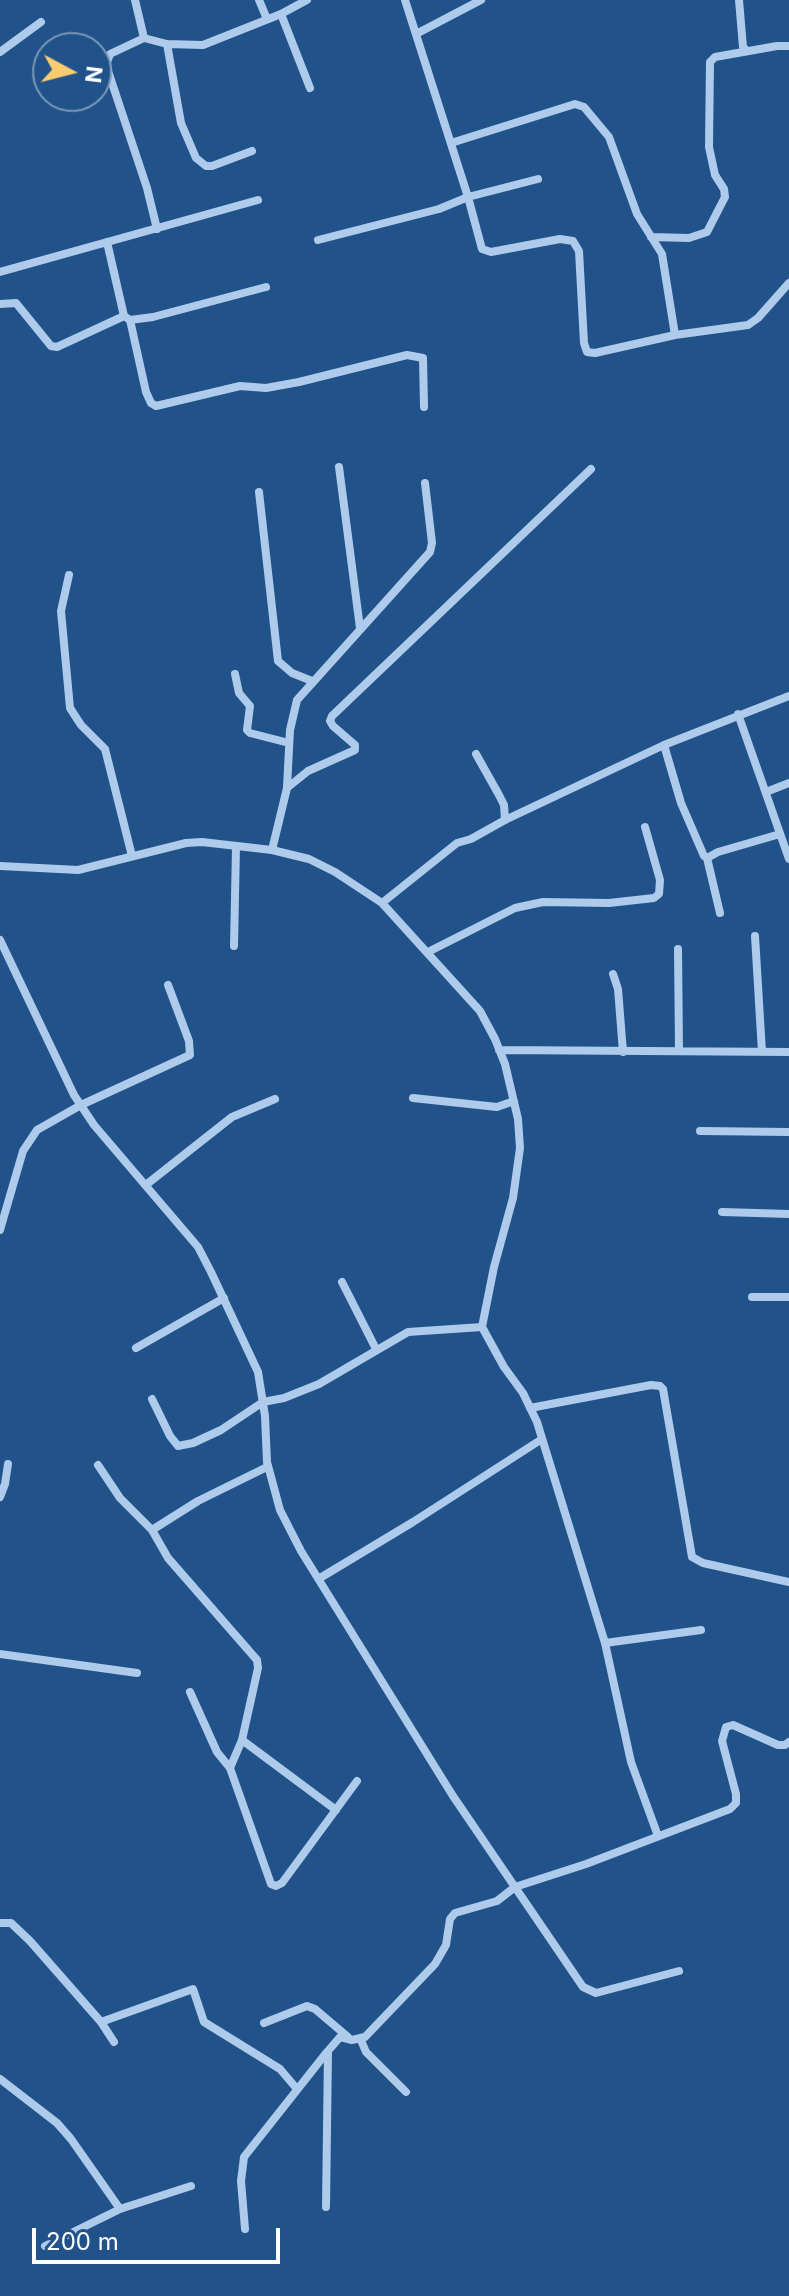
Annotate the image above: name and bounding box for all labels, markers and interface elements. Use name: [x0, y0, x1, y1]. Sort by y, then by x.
north arrow: [32, 32, 112, 112]
text: N: [80, 65, 108, 85]
scale bar: [36, 2212, 284, 2262]
text: 200 m: [46, 2227, 119, 2256]

